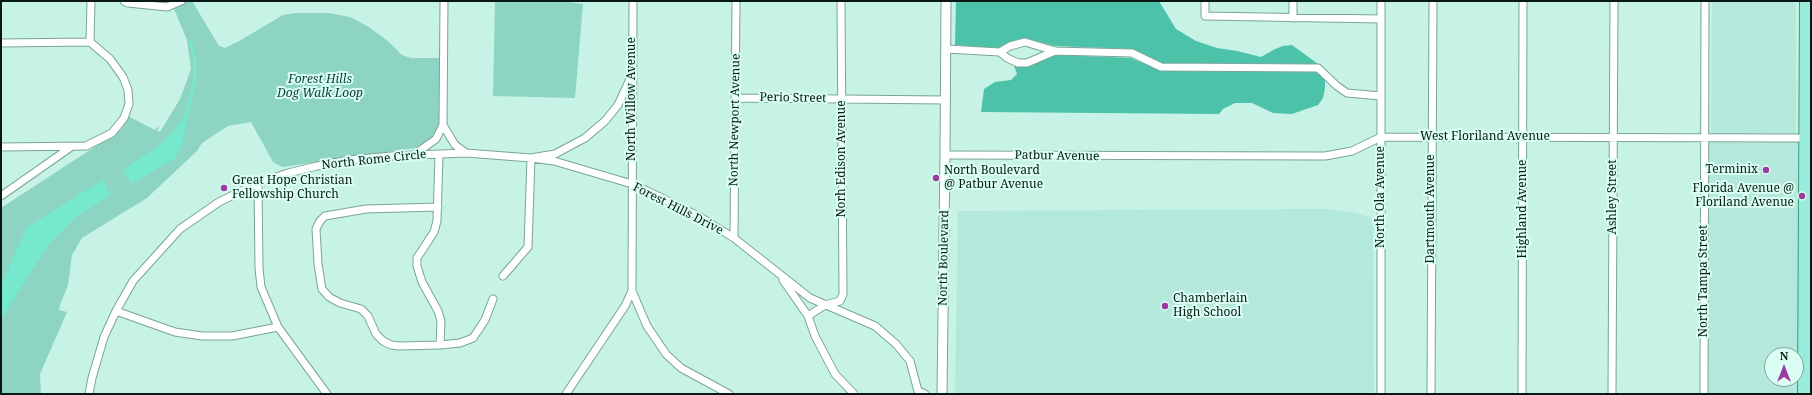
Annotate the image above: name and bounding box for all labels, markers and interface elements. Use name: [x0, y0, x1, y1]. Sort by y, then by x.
street label: North Willow Avenue: [625, 37, 639, 161]
street label: North Newport Avenue: [727, 53, 743, 187]
park label: Forest Hills Dog Walk Loop: [277, 73, 363, 101]
street label: Perio Street: [760, 90, 826, 106]
street label: Norh Edison Avenue: [835, 100, 849, 218]
street label: West Floriland Avenue: [1420, 130, 1550, 144]
street label: North Ola Avenue: [1374, 146, 1388, 248]
street label: North Rome Circle: [321, 147, 427, 173]
street label: Patbur Avenue: [1014, 148, 1100, 164]
street label: Dartmouth Avenue: [1424, 154, 1438, 264]
street label: Highland Avenue: [1516, 159, 1530, 259]
street label: Ashley Street: [1606, 160, 1620, 234]
place label: Terminix: [1705, 163, 1758, 177]
place label: North Boulevard @ Patbur Avenue: [944, 164, 1043, 192]
marker: Terminix: [1761, 165, 1771, 175]
marker: North Boulevard @ Patbur Avenue: [931, 173, 941, 183]
place label: Great Hope Christian Fellowship Church: [232, 174, 353, 202]
street label: Forest Hills Drive: [631, 180, 725, 238]
place label: Florida Avenue @ Floriland Avenue: [1692, 182, 1794, 210]
marker: Great Hope Christian Fellowship Church: [219, 183, 229, 193]
marker: Florida Avenue @ Floriland Avenue: [1797, 191, 1807, 201]
street label: North Boulevard: [936, 210, 952, 306]
street label: North Tampa Street: [1697, 225, 1711, 337]
place label: Chamberlain High School: [1173, 292, 1248, 320]
marker: Chamberlain High School: [1160, 301, 1170, 311]
north arrow: [1764, 347, 1804, 387]
text: N: [1780, 348, 1788, 363]

